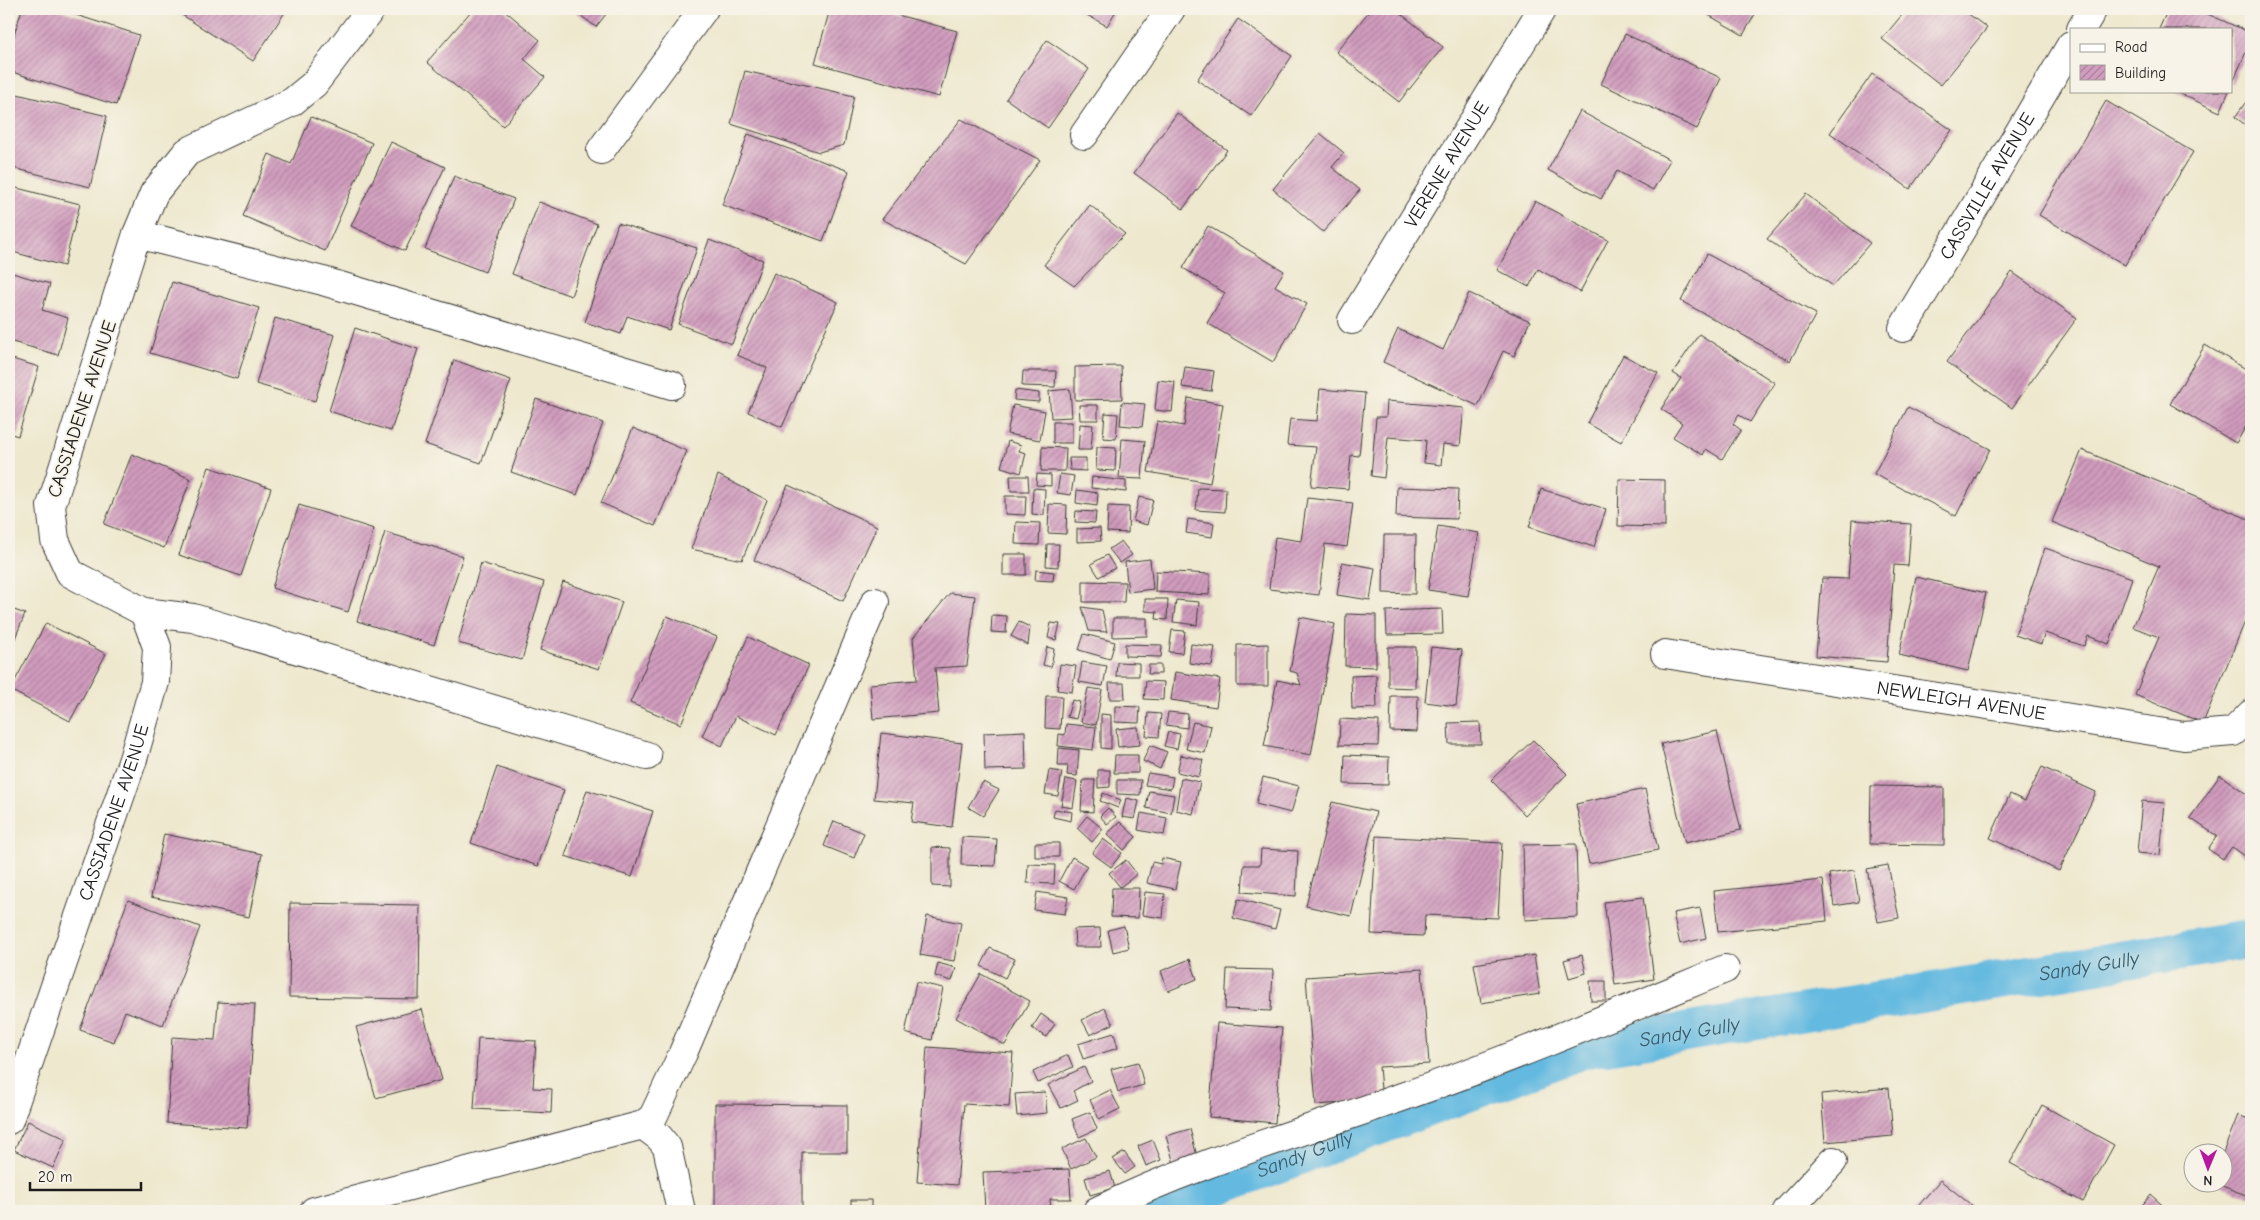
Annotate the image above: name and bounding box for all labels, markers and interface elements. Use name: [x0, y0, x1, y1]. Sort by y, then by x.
legend: [2070, 28, 2232, 92]
text: Road: [2115, 38, 2147, 56]
text: Building: [2115, 64, 2166, 82]
street label: VERENE AVENUE: [1400, 98, 1494, 232]
street label: CASSVILLE AVENUE: [1935, 109, 2039, 264]
street label: CASSIADENE AVENUE: [43, 318, 121, 500]
street label: NEWLEIGH AVENUE: [1875, 677, 2048, 725]
street label: CASSIADENE AVENUE: [74, 722, 153, 904]
water label: Sandy Gully: [2037, 946, 2142, 985]
water label: Sandy Gully: [1638, 1012, 1742, 1051]
water label: Sandy Gully: [1253, 1125, 1357, 1182]
north arrow: [2182, 1142, 2232, 1192]
scale bar: [30, 1160, 141, 1192]
text: 20 m: [38, 1168, 72, 1186]
text: N: [2203, 1172, 2212, 1189]

